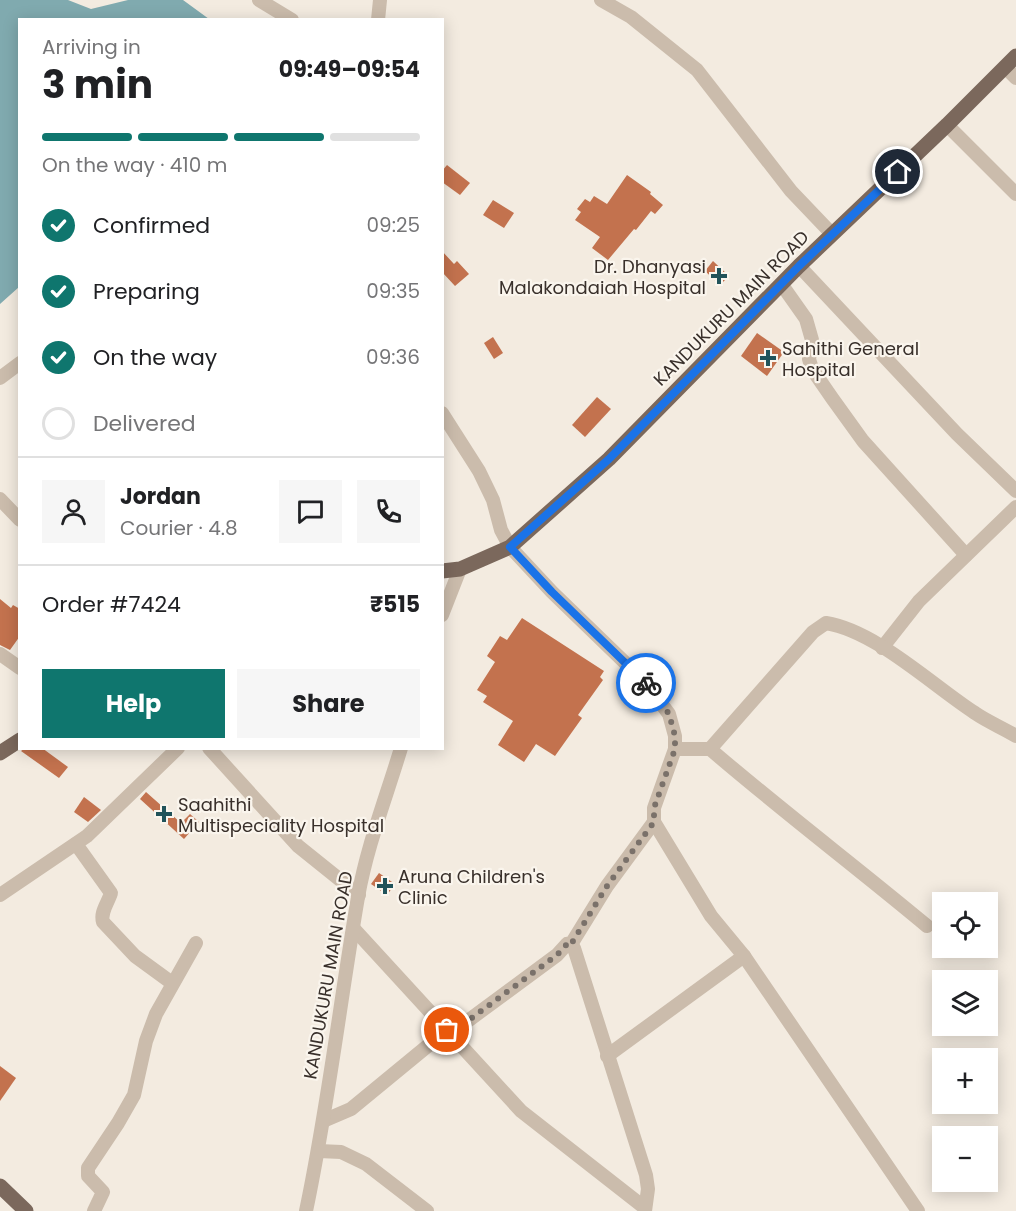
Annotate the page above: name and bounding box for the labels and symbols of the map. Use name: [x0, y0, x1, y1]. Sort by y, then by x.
pin: [872, 146, 923, 197]
street label: KANDUKURU MAIN ROAD: [648, 225, 814, 391]
place label: Dr. Dhanyasi Malakondaiah Hospital: [499, 254, 706, 300]
marker: Dr. Dhanyasi Malakondaiah Hospital: [710, 267, 728, 285]
place label: Sahithi General Hospital: [782, 336, 919, 382]
marker: Sahithi General Hospital: [759, 349, 777, 367]
courier: [616, 653, 676, 713]
place label: Saahithi Multispeciality Hospital: [178, 792, 384, 838]
marker: Saahithi Multispeciality Hospital: [155, 805, 173, 823]
place label: Aruna Children's Clinic: [398, 864, 545, 910]
street label: KANDUKURU MAIN ROAD: [297, 869, 359, 1081]
marker: Aruna Children's Clinic: [376, 877, 394, 895]
pin: [421, 1004, 472, 1055]

